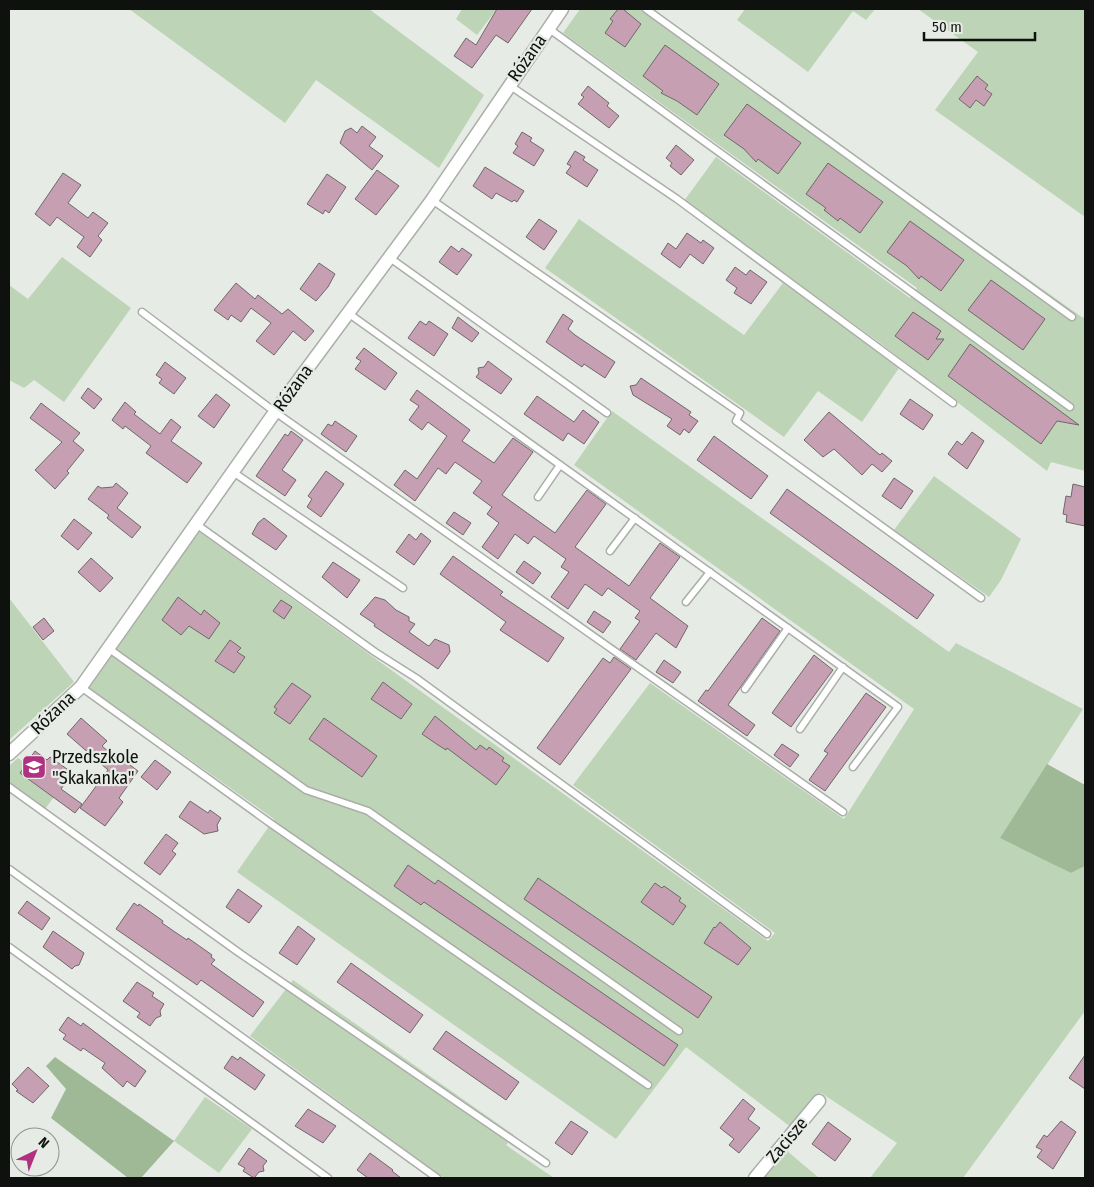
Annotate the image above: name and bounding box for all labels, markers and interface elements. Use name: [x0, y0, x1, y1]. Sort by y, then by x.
scale bar: [924, 10, 1035, 42]
text: 50 m: [932, 18, 962, 36]
street label: Różana: [503, 30, 551, 86]
street label: Różana: [269, 360, 318, 416]
street label: Różana: [26, 687, 80, 739]
place label: Przedszkole "Skakanka": [52, 746, 139, 789]
school or university icon: Przedszkole "Skakanka": [21, 754, 47, 780]
street label: Zacisze: [762, 1113, 812, 1167]
north arrow: [10, 1127, 60, 1177]
text: N: [35, 1134, 52, 1152]

